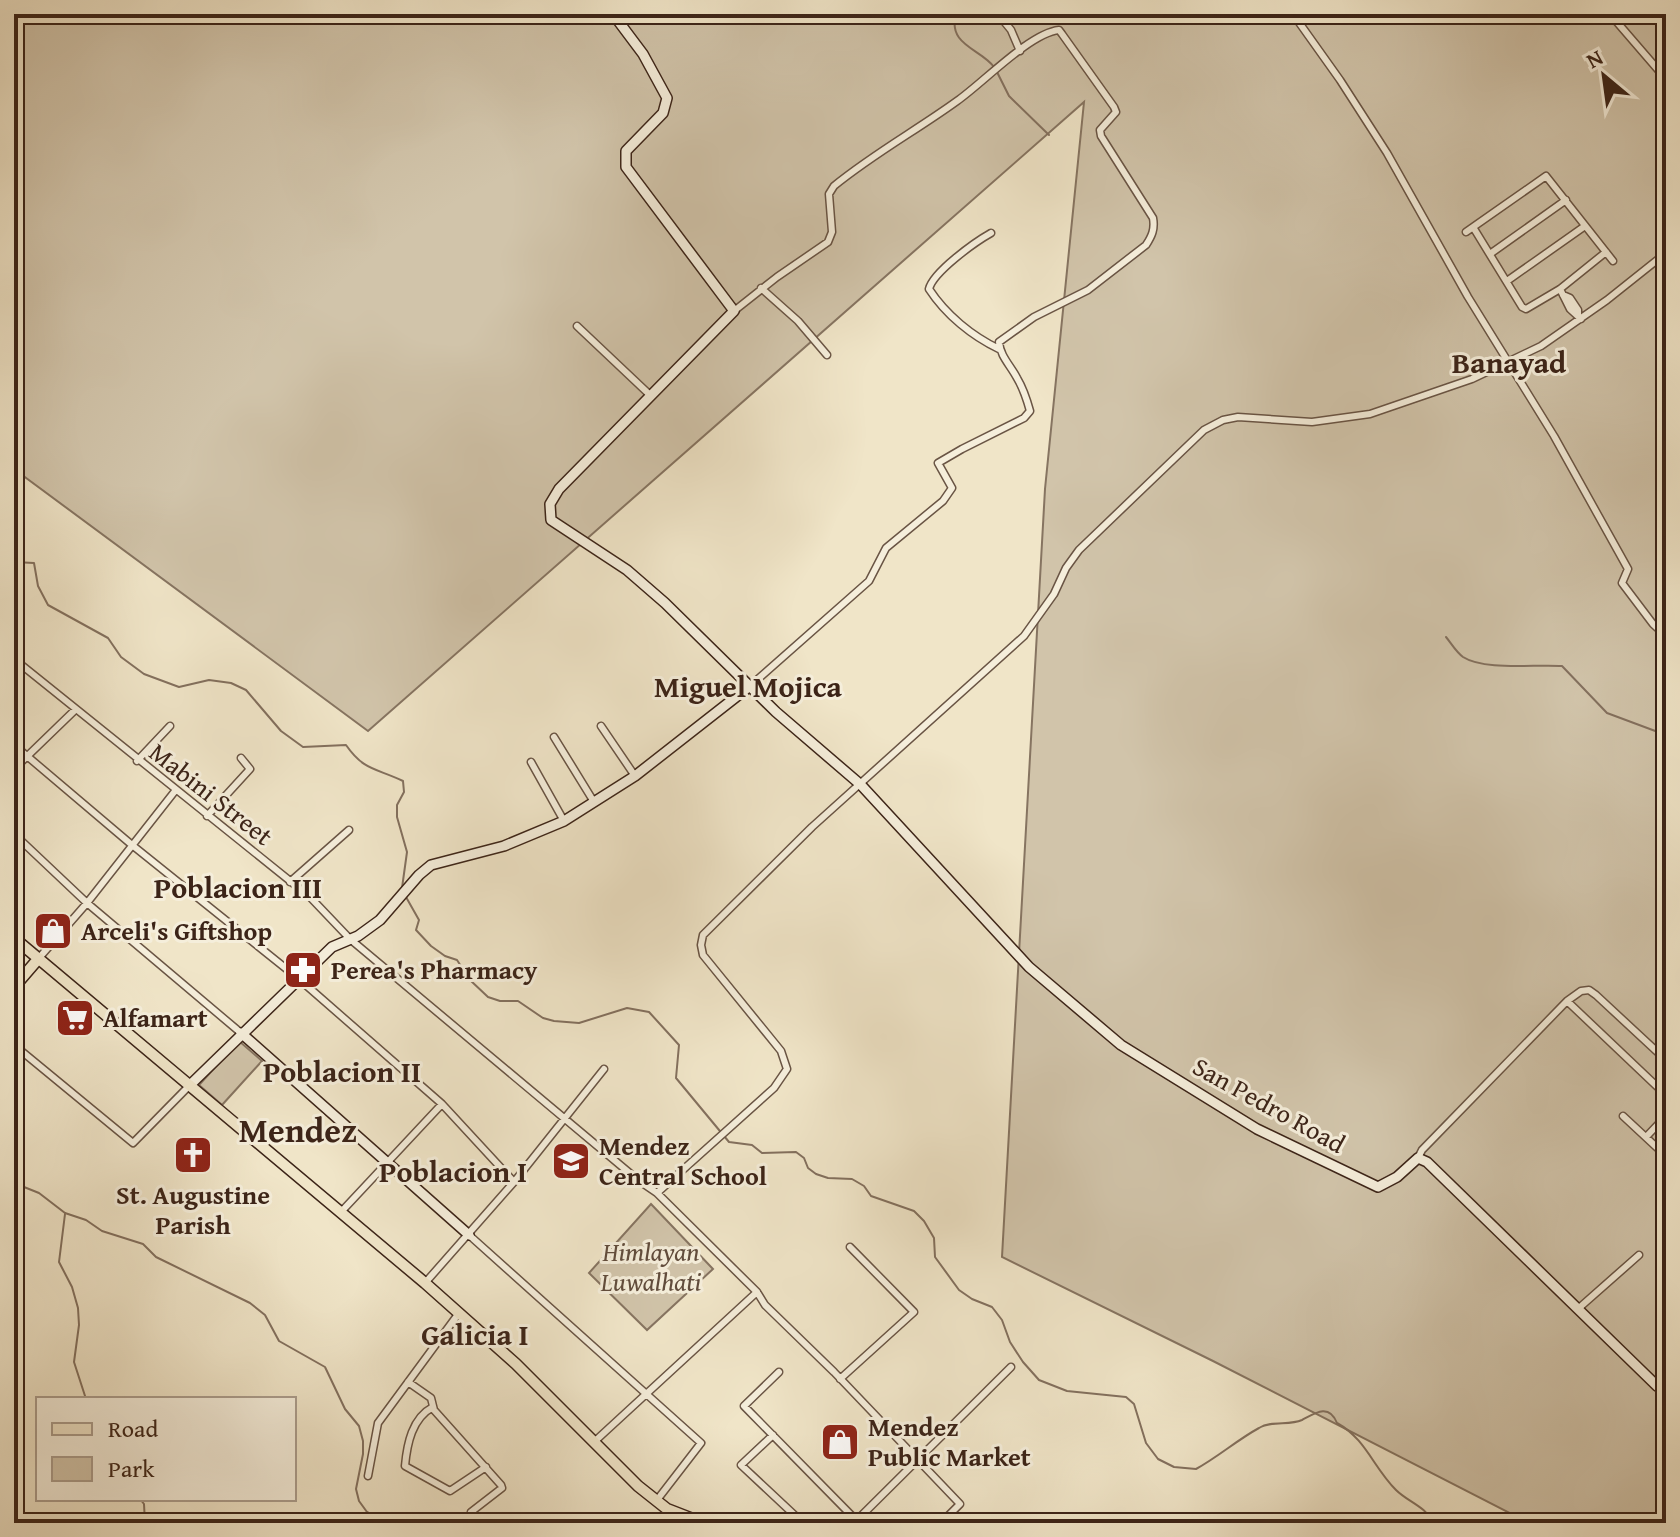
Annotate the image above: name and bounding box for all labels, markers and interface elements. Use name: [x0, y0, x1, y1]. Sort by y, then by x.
north arrow: [1564, 36, 1644, 116]
text: N: [1580, 41, 1609, 76]
district label: Banayad: [1452, 340, 1567, 384]
district label: Miguel Mojica: [654, 664, 843, 708]
street label: Mabini Street: [141, 733, 282, 854]
district label: Poblacion III: [154, 865, 322, 909]
shop icon: Arceli's Giftshop: [32, 910, 74, 952]
place label: Arceli's Giftshop: [81, 911, 272, 950]
pharmacy icon: Perea's Pharmacy: [282, 949, 324, 991]
place label: Perea's Pharmacy: [331, 950, 538, 989]
supermarket icon: Alfamart: [54, 997, 96, 1039]
place label: Alfamart: [103, 998, 208, 1037]
street label: San Pedro Road: [1186, 1047, 1353, 1163]
district label: Poblacion II: [263, 1049, 421, 1093]
district label: Mendez: [239, 1105, 357, 1154]
place label: Mendez Central School: [599, 1126, 767, 1195]
church icon: St. Augustine Parish: [172, 1134, 214, 1176]
school or university icon: Mendez Central School: [550, 1140, 592, 1182]
district label: Poblacion I: [379, 1149, 527, 1193]
place label: St. Augustine Parish: [116, 1175, 270, 1244]
park label: Himlayan Luwalhati: [600, 1232, 702, 1301]
district label: Galicia I: [421, 1312, 529, 1356]
legend: [36, 1397, 296, 1501]
place label: Mendez Public Market: [868, 1407, 1031, 1476]
text: Road: [108, 1411, 158, 1446]
shop icon: Mendez Public Market: [819, 1421, 861, 1463]
text: Park: [108, 1451, 155, 1486]

